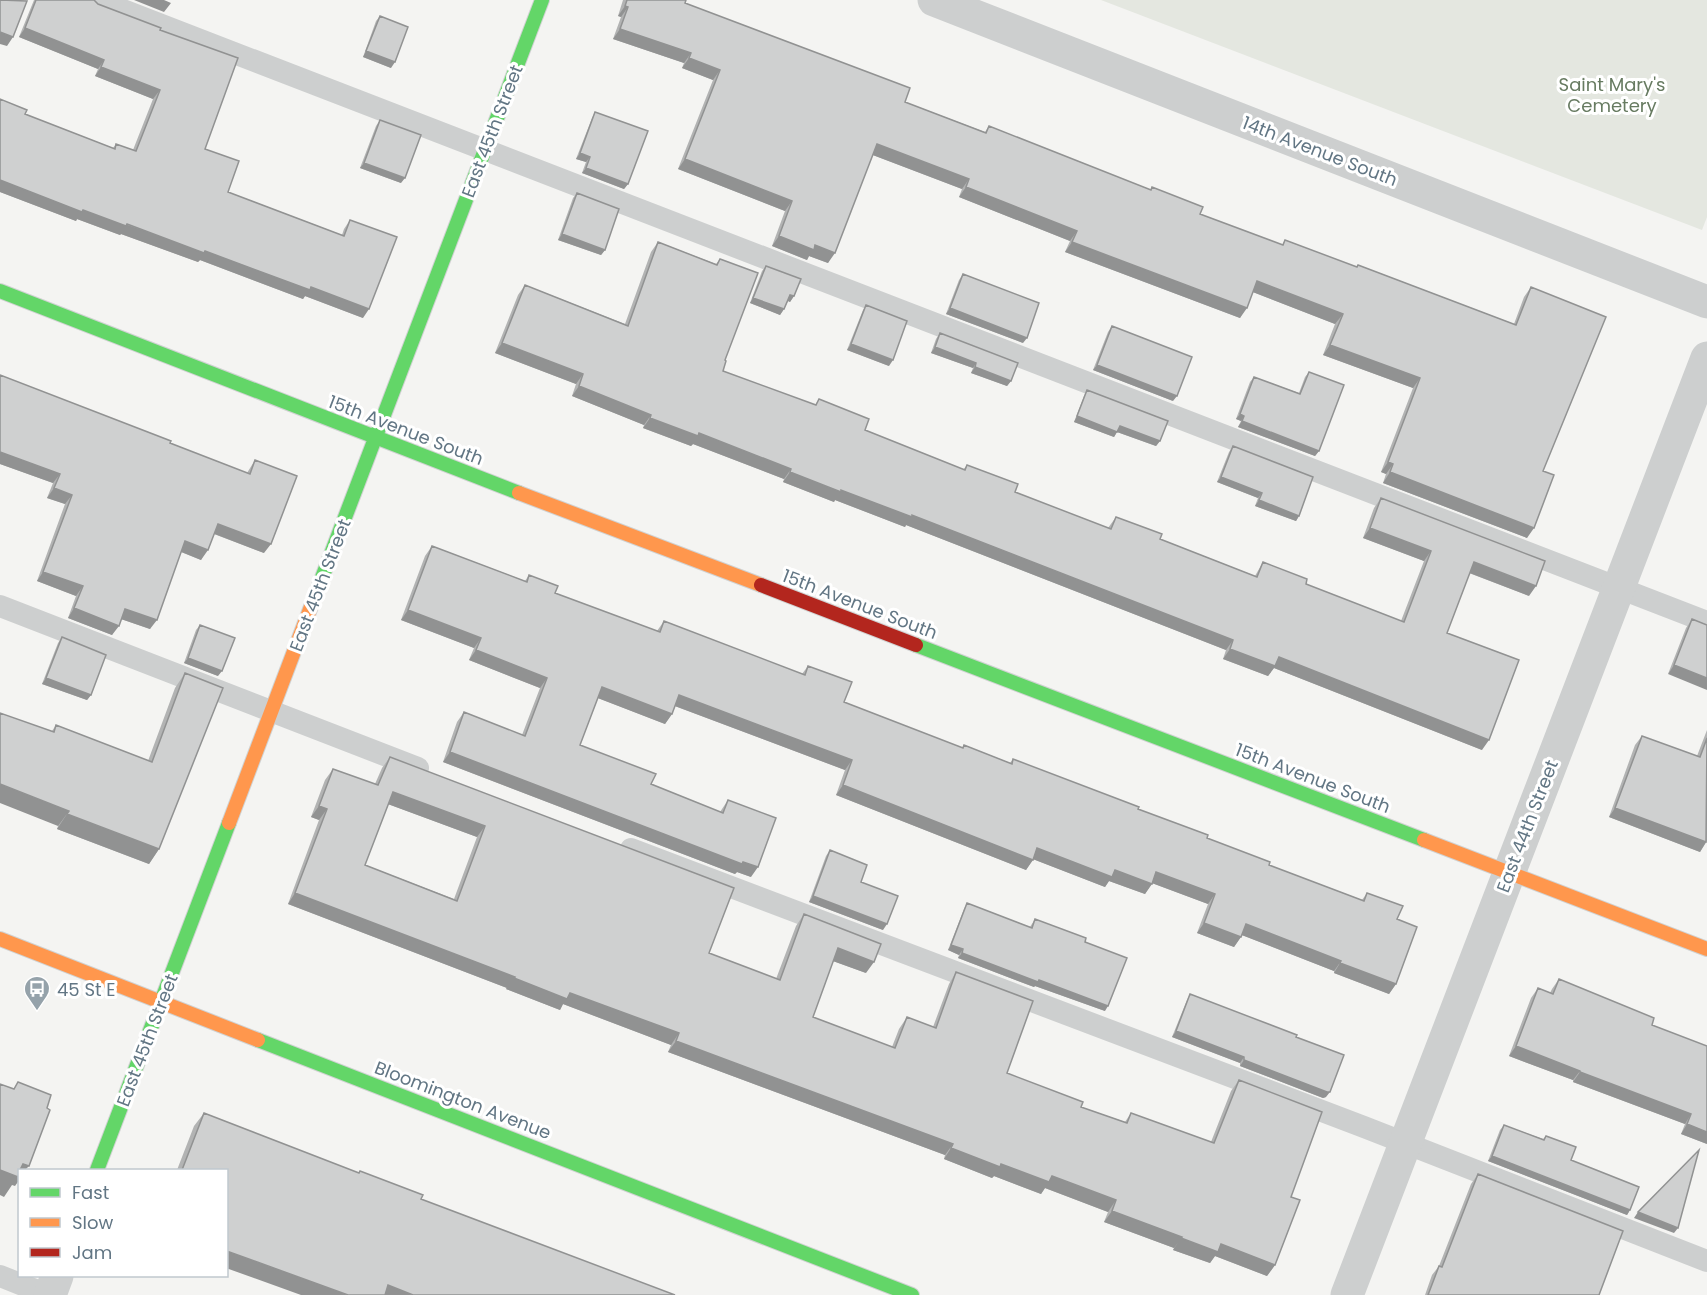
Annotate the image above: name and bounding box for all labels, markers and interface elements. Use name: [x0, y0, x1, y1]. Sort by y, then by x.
street label: East 45th Street: [455, 61, 529, 201]
park label: Saint Mary's Cemetery: [1559, 72, 1665, 118]
street label: 14th Avenue South: [1239, 110, 1401, 192]
street label: 15th Avenue South: [325, 389, 487, 471]
street label: East 45th Street: [283, 515, 357, 655]
street label: 15th Avenue South: [779, 563, 941, 645]
street label: 15th Avenue South: [1232, 737, 1394, 819]
street label: East 44th Street: [1490, 756, 1564, 896]
street label: East 45th Street: [110, 970, 184, 1110]
bus stop icon: 45 St E: [22, 974, 52, 1012]
place label: 45 St E: [57, 977, 116, 1002]
street label: Bloomington Avenue: [371, 1055, 555, 1145]
legend: [18, 1169, 228, 1277]
text: Fast: [72, 1180, 109, 1205]
text: Slow: [72, 1210, 114, 1235]
text: Jam: [72, 1240, 112, 1265]

